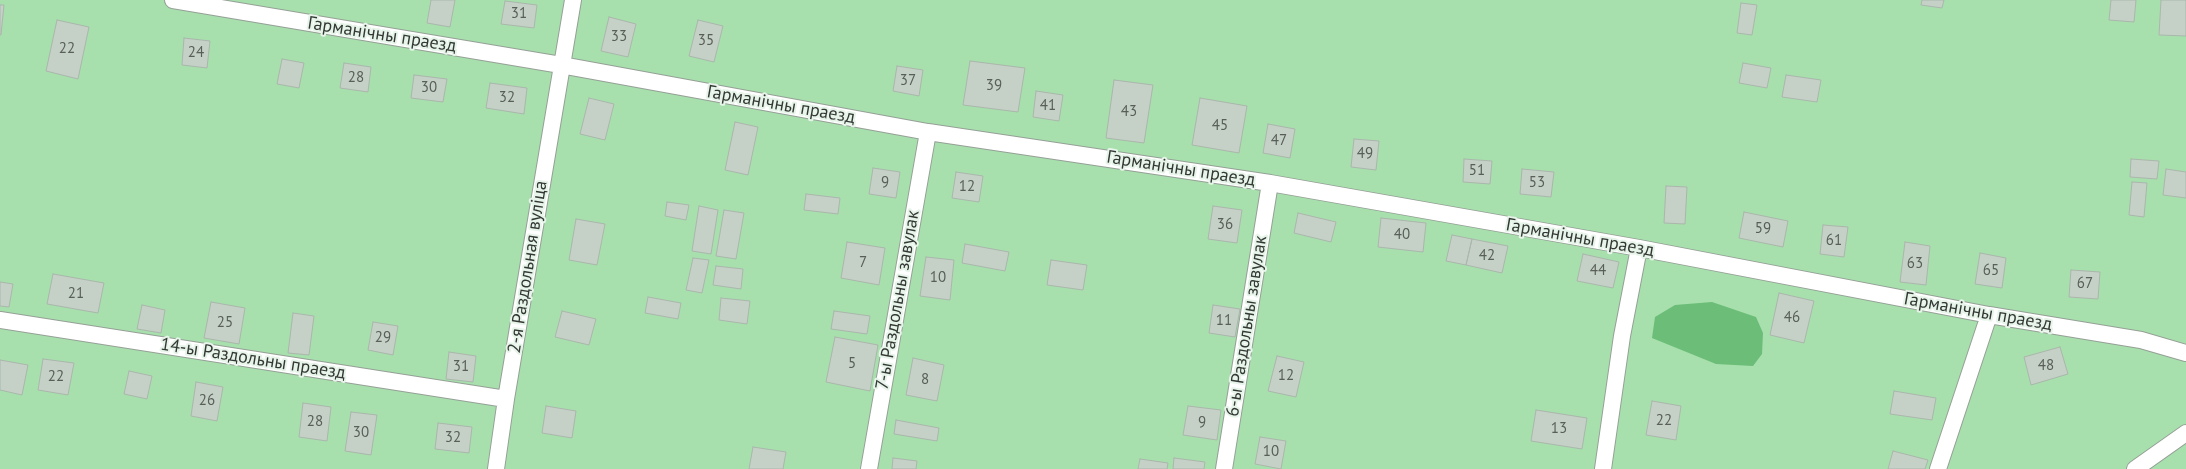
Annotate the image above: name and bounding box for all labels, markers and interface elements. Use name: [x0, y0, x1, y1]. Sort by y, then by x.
house number: 31: [511, 5, 527, 23]
street label: Гарманічны праезд: [306, 13, 458, 57]
house number: 33: [611, 28, 627, 46]
house number: 35: [698, 32, 714, 50]
house number: 22: [59, 40, 75, 58]
house number: 24: [188, 44, 204, 62]
house number: 28: [348, 69, 364, 87]
house number: 37: [900, 72, 916, 90]
house number: 39: [986, 77, 1002, 95]
house number: 30: [421, 79, 437, 97]
street label: Гарманічны праезд: [705, 81, 857, 129]
house number: 32: [499, 89, 515, 107]
house number: 41: [1040, 97, 1056, 115]
house number: 43: [1121, 103, 1137, 121]
house number: 45: [1212, 117, 1228, 135]
house number: 47: [1271, 132, 1287, 150]
house number: 49: [1357, 145, 1373, 163]
street label: Гарманічны праезд: [1105, 147, 1257, 191]
house number: 51: [1469, 162, 1485, 180]
house number: 9: [881, 174, 889, 192]
house number: 53: [1529, 174, 1545, 192]
house number: 12: [959, 178, 975, 196]
street label: 2-я Раздольная вуліца: [504, 179, 552, 355]
street label: 7-ы Раздольны завулак: [872, 209, 924, 391]
street label: Гарманічны праезд: [1504, 214, 1656, 262]
house number: 36: [1217, 216, 1233, 234]
house number: 59: [1755, 220, 1771, 238]
house number: 40: [1394, 226, 1410, 244]
house number: 61: [1826, 232, 1842, 250]
street label: 6-ы Раздольны завулак: [1222, 234, 1272, 418]
house number: 42: [1479, 247, 1495, 265]
house number: 7: [859, 254, 867, 272]
house number: 63: [1907, 255, 1923, 273]
house number: 44: [1590, 262, 1606, 280]
house number: 65: [1983, 262, 1999, 280]
house number: 10: [930, 269, 946, 287]
house number: 67: [2077, 275, 2093, 293]
house number: 21: [68, 285, 84, 303]
street label: Гарманічны праезд: [1902, 288, 2054, 336]
house number: 46: [1784, 309, 1800, 327]
house number: 11: [1216, 312, 1232, 330]
house number: 25: [217, 314, 233, 332]
house number: 29: [375, 329, 391, 347]
street label: 14-ы Раздольны праезд: [159, 334, 347, 384]
house number: 5: [848, 355, 856, 373]
house number: 48: [2038, 357, 2054, 375]
house number: 31: [453, 358, 469, 376]
house number: 12: [1278, 367, 1294, 385]
house number: 22: [48, 368, 64, 386]
house number: 8: [921, 371, 929, 389]
house number: 26: [199, 392, 215, 410]
house number: 22: [1656, 412, 1672, 430]
house number: 28: [307, 413, 323, 431]
house number: 9: [1198, 414, 1206, 432]
house number: 13: [1551, 420, 1567, 438]
house number: 30: [353, 424, 369, 442]
house number: 32: [445, 429, 461, 447]
house number: 10: [1263, 443, 1279, 461]

